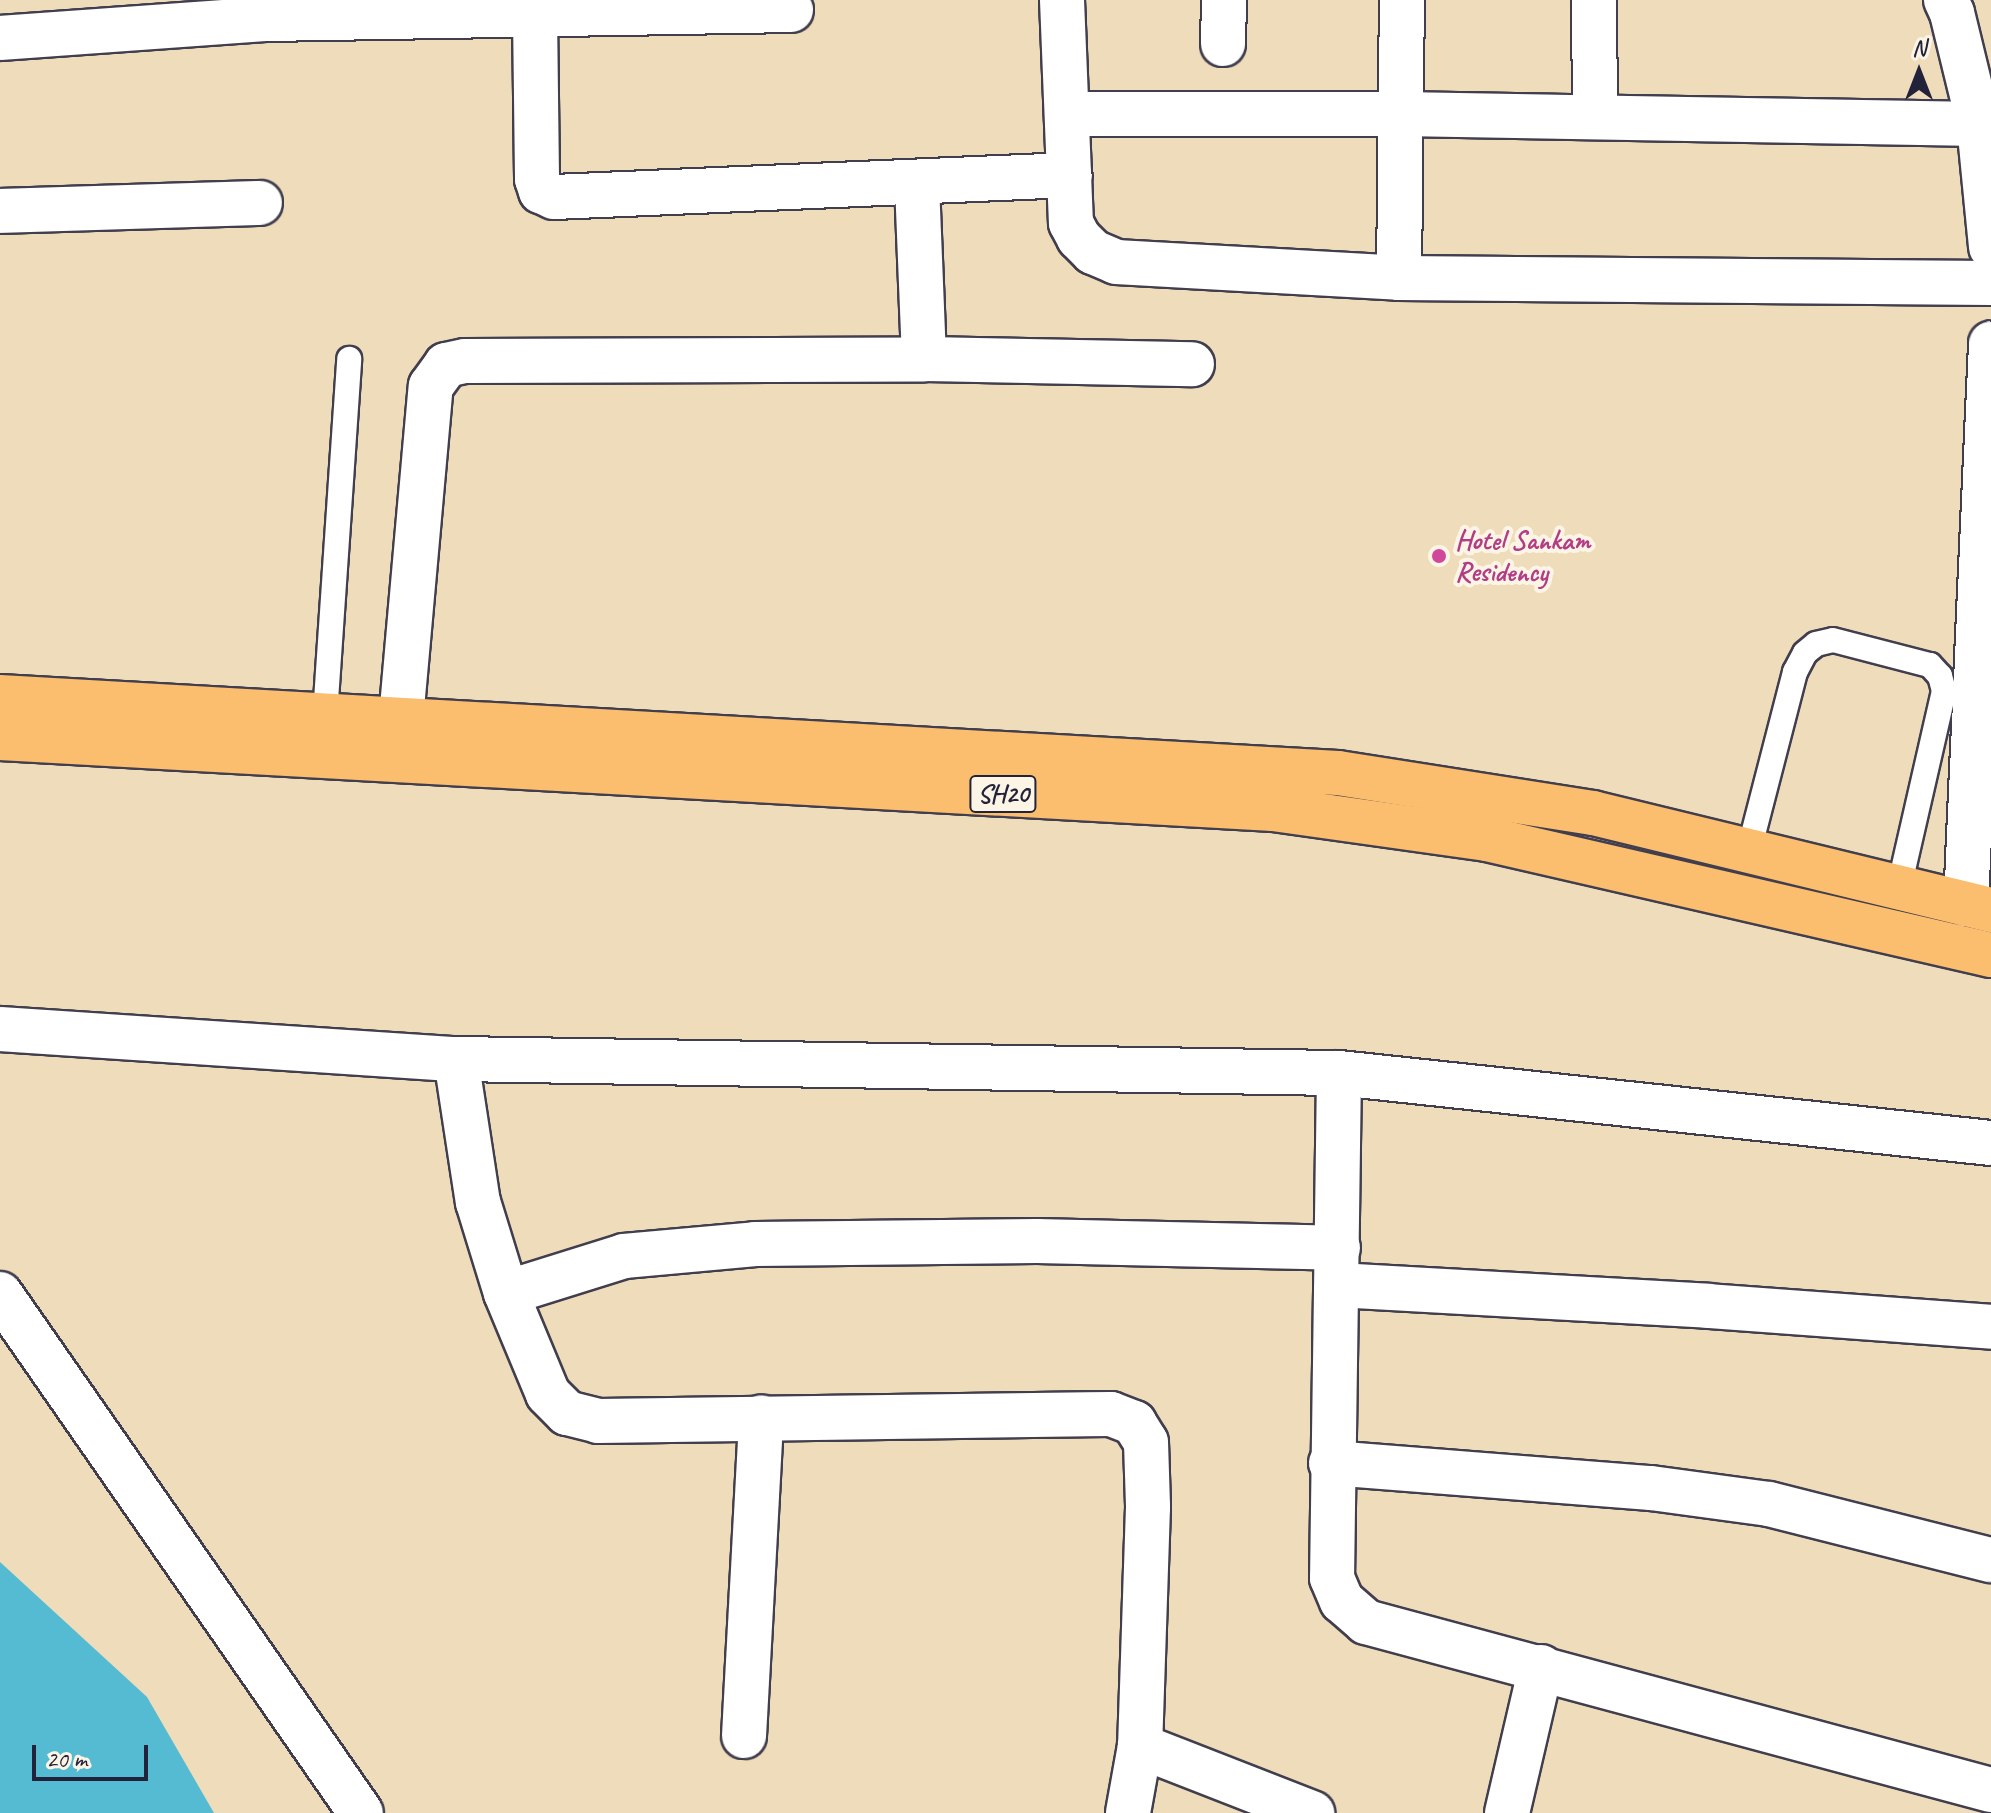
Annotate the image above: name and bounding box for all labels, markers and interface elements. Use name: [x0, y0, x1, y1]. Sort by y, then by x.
north arrow: [1879, 32, 1959, 112]
text: N: [1912, 34, 1926, 62]
place label: Hotel Sankam Residency: [1455, 523, 1588, 589]
marker: Hotel Sankam Residency: [1430, 547, 1448, 565]
road number: SH20: [969, 772, 1037, 816]
scale bar: [36, 1729, 152, 1779]
text: 20 m: [46, 1744, 87, 1774]

